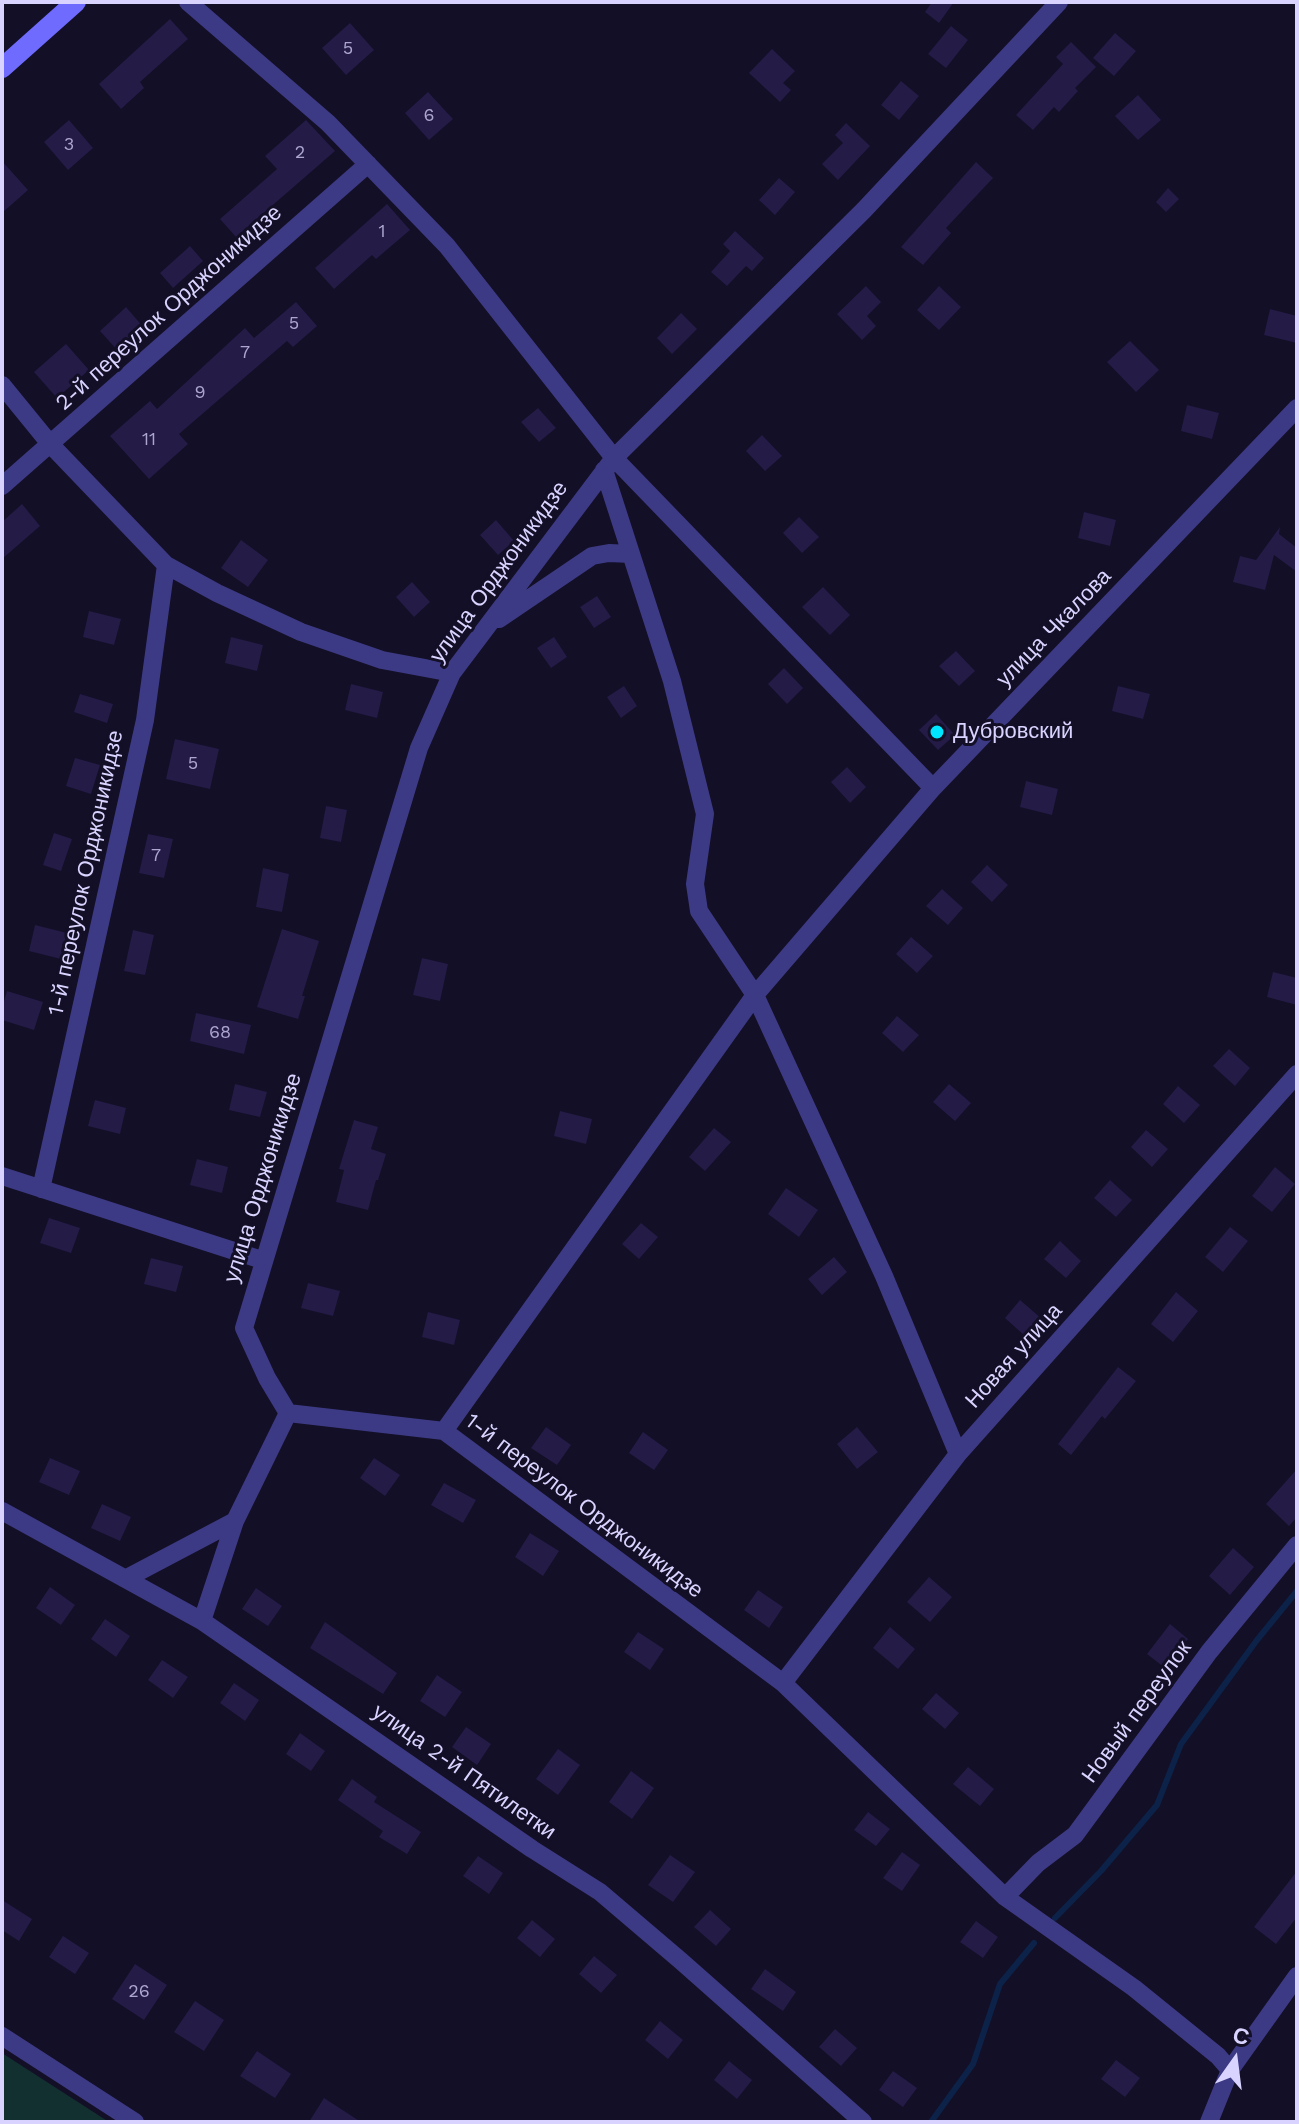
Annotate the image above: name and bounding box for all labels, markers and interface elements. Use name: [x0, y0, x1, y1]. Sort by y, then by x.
house number: 5: [343, 38, 353, 60]
house number: 6: [424, 105, 434, 127]
house number: 3: [64, 134, 74, 156]
house number: 2: [295, 142, 305, 164]
street label: 2-й переулок Орджоникидзе: [51, 200, 287, 416]
house number: 1: [378, 221, 386, 243]
house number: 5: [289, 313, 299, 335]
house number: 7: [240, 342, 250, 364]
house number: 9: [194, 382, 206, 404]
house number: 11: [142, 429, 156, 451]
street label: улица Орджоникидзе: [424, 476, 574, 668]
street label: улица Чкалова: [991, 563, 1117, 693]
place label: Дубровский: [953, 719, 1073, 745]
marker: Дубровский: [928, 723, 946, 741]
street label: 1-й переулок Орджоникидзе: [43, 728, 129, 1018]
house number: 5: [188, 753, 198, 775]
house number: 7: [151, 845, 161, 867]
house number: 68: [209, 1022, 231, 1044]
street label: улица Орджоникидзе: [219, 1070, 307, 1286]
street label: Новая улица: [960, 1298, 1068, 1414]
street label: 1-й переулок Орджоникидзе: [460, 1408, 708, 1604]
street label: Новый переулок: [1077, 1636, 1197, 1788]
street label: улица 2-й Пятилетки: [367, 1699, 561, 1845]
house number: 26: [128, 1981, 150, 2003]
north arrow: [1195, 2020, 1275, 2100]
text: С: [1230, 2022, 1252, 2050]

